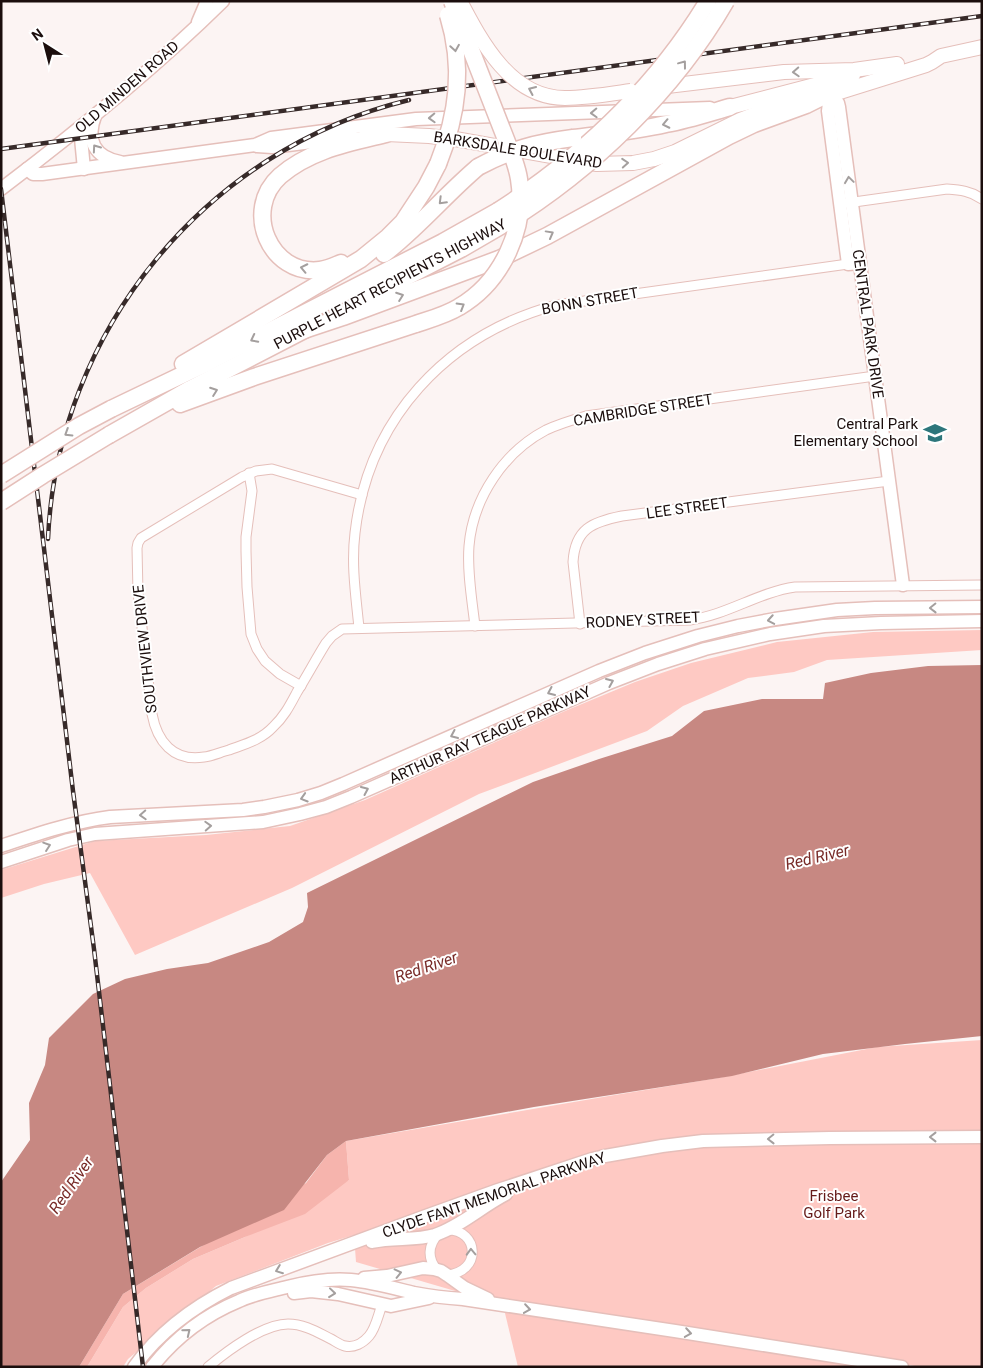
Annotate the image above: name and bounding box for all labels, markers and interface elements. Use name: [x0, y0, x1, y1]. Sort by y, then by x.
north arrow: [20, 20, 70, 70]
text: N: [29, 25, 46, 44]
street label: OLD MINDEN ROAD: [71, 37, 183, 137]
one-way arrow: [450, 44, 460, 53]
one-way arrow: [677, 60, 686, 70]
one-way arrow: [792, 66, 800, 77]
one-way arrow: [528, 85, 537, 96]
one-way arrow: [590, 108, 598, 118]
one-way arrow: [428, 113, 436, 124]
one-way arrow: [662, 118, 671, 129]
street label: BARKSDALE BOULEVARD: [432, 128, 604, 172]
one-way arrow: [93, 144, 102, 154]
one-way arrow: [621, 158, 629, 169]
one-way arrow: [844, 175, 855, 183]
one-way arrow: [439, 195, 448, 204]
street label: PURPLE HEART RECIPIENTS HIGHWAY: [271, 215, 509, 353]
one-way arrow: [545, 230, 554, 240]
street label: CENTRAL PARK DRIVE: [849, 248, 887, 400]
one-way arrow: [300, 263, 309, 274]
street label: BONN STREET: [540, 284, 640, 318]
one-way arrow: [395, 292, 404, 302]
one-way arrow: [456, 302, 465, 312]
one-way arrow: [250, 333, 259, 343]
one-way arrow: [210, 387, 218, 397]
street label: CAMBRIDGE STREET: [572, 390, 714, 430]
place label: Central Park Elementary School: [794, 415, 918, 450]
school or university icon: Central Park Elementary School: [922, 420, 948, 446]
one-way arrow: [65, 426, 74, 436]
street label: LEE STREET: [645, 493, 729, 523]
street label: SOUTHVIEW DRIVE: [129, 583, 161, 714]
one-way arrow: [929, 602, 937, 613]
street label: RODNEY STREET: [585, 608, 701, 632]
one-way arrow: [767, 614, 776, 624]
one-way arrow: [605, 678, 614, 689]
street label: ARTHUR RAY TEAGUE PARKWAY: [386, 682, 594, 788]
one-way arrow: [547, 685, 556, 696]
one-way arrow: [450, 729, 459, 739]
one-way arrow: [360, 786, 369, 797]
one-way arrow: [301, 792, 309, 802]
one-way arrow: [139, 810, 147, 821]
one-way arrow: [204, 821, 212, 832]
water label: Red River: [783, 840, 851, 874]
one-way arrow: [43, 842, 51, 852]
water label: Red River: [392, 947, 460, 987]
one-way arrow: [929, 1132, 936, 1142]
one-way arrow: [766, 1134, 774, 1144]
street label: CLYDE FANT MEMORIAL PARKWAY: [380, 1148, 608, 1242]
water label: Red River: [45, 1152, 98, 1217]
park label: Frisbee Golf Park: [803, 1187, 865, 1222]
one-way arrow: [465, 1247, 476, 1255]
one-way arrow: [275, 1264, 283, 1274]
one-way arrow: [393, 1268, 402, 1279]
one-way arrow: [328, 1287, 336, 1298]
one-way arrow: [524, 1303, 532, 1314]
one-way arrow: [684, 1327, 692, 1338]
one-way arrow: [181, 1329, 190, 1338]

